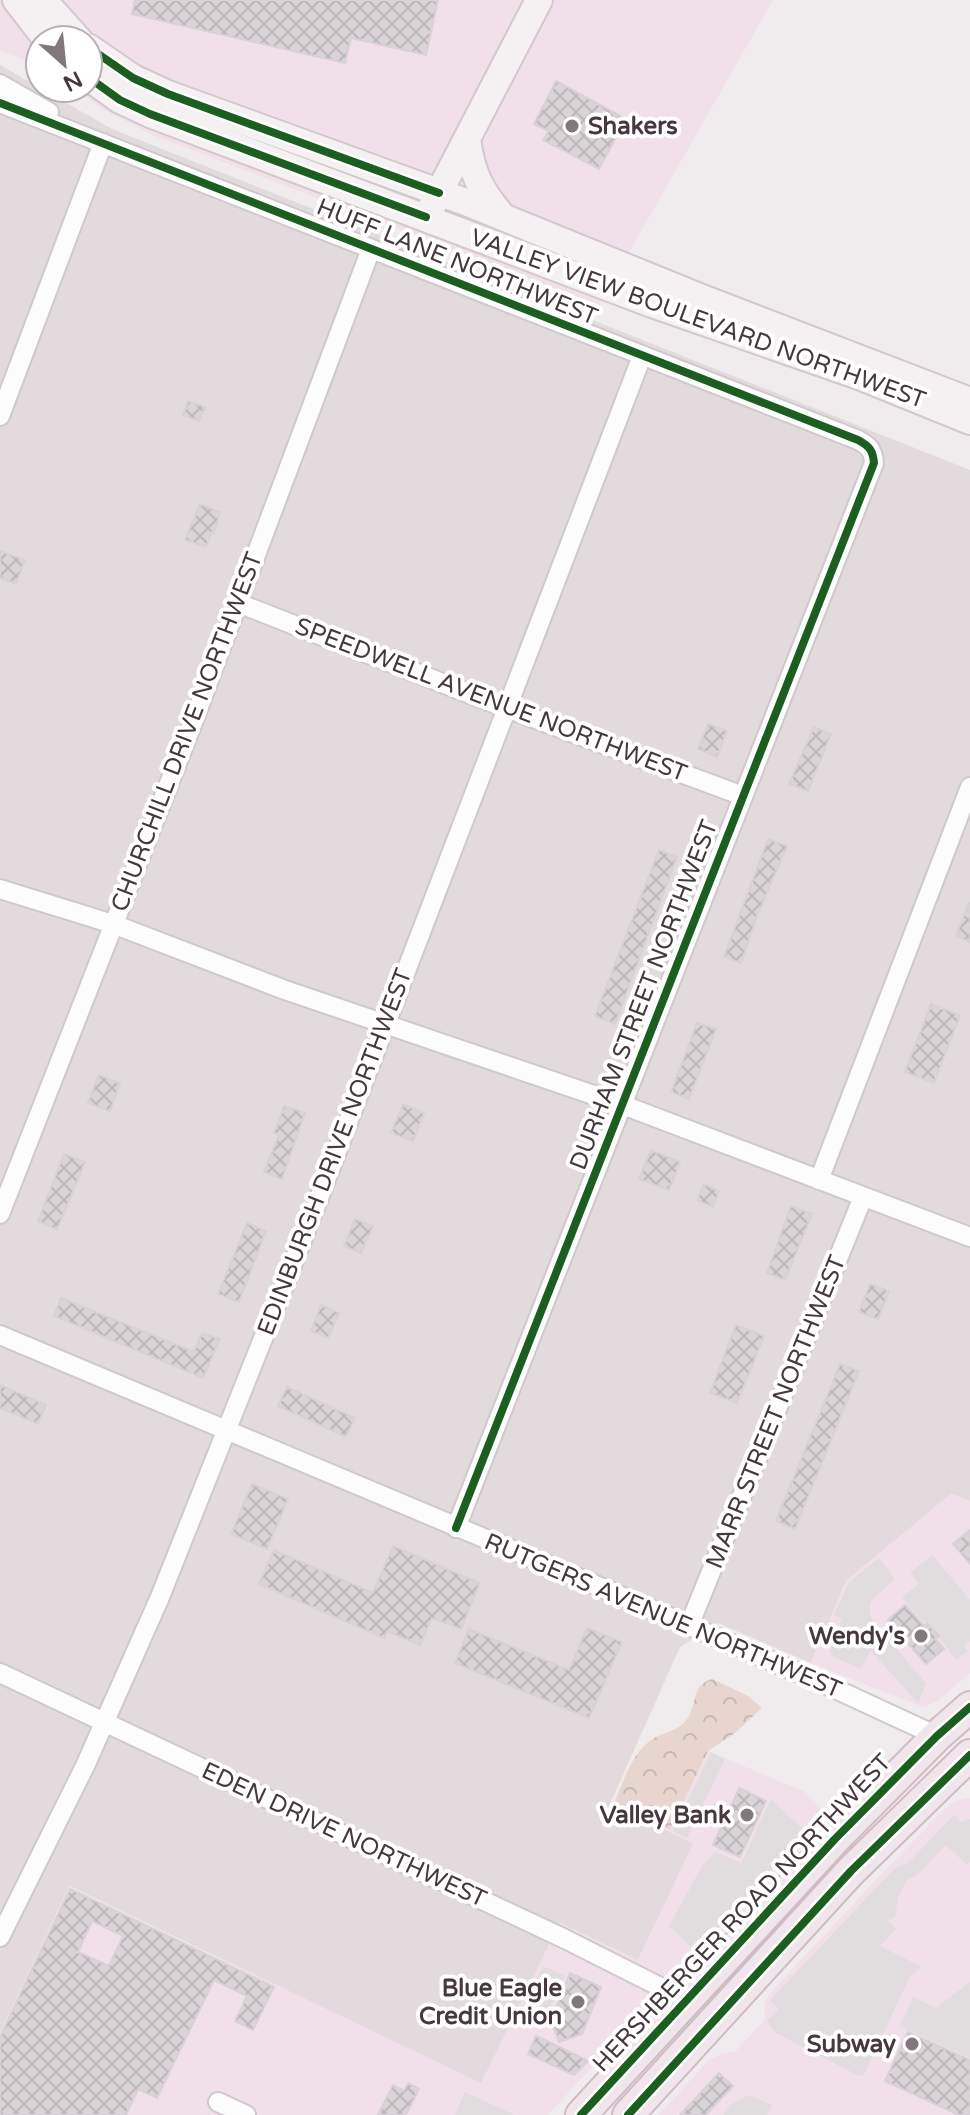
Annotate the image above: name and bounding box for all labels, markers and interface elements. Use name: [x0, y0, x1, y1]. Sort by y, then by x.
north arrow: [24, 24, 104, 104]
text: N: [59, 65, 86, 97]
place label: Shakers: [588, 112, 678, 141]
marker: Shakers: [563, 117, 581, 135]
street label: HUFF LANE NORTHWEST: [312, 192, 602, 332]
street label: VALLEY VIEW BOULEVARD NORTHWEST: [466, 223, 930, 415]
street label: CHURCHILL DRIVE NORTHWEST: [105, 548, 269, 916]
street label: SPEEDWELL AVENUE NORTHWEST: [291, 612, 691, 788]
street label: DURHAM STREET NORTHWEST: [564, 816, 724, 1174]
street label: EDINBURGH DRIVE NORTHWEST: [251, 964, 419, 1340]
street label: MARR STREET NORTHWEST: [700, 1251, 852, 1573]
street label: RUTGERS AVENUE NORTHWEST: [480, 1527, 846, 1705]
place label: Wendy's: [809, 1622, 905, 1651]
marker: Wendy's: [912, 1627, 930, 1645]
street label: HERSHBERGER ROAD NORTHWEST: [587, 1748, 898, 2078]
street label: EDEN DRIVE NORTHWEST: [197, 1756, 491, 1914]
place label: Valley Bank: [600, 1801, 731, 1830]
marker: Valley Bank: [738, 1806, 756, 1824]
place label: Blue Eagle Credit Union: [419, 1974, 562, 2031]
marker: Blue Eagle Credit Union: [569, 1993, 587, 2011]
place label: Subway: [807, 2030, 896, 2059]
marker: Subway: [903, 2035, 921, 2053]

